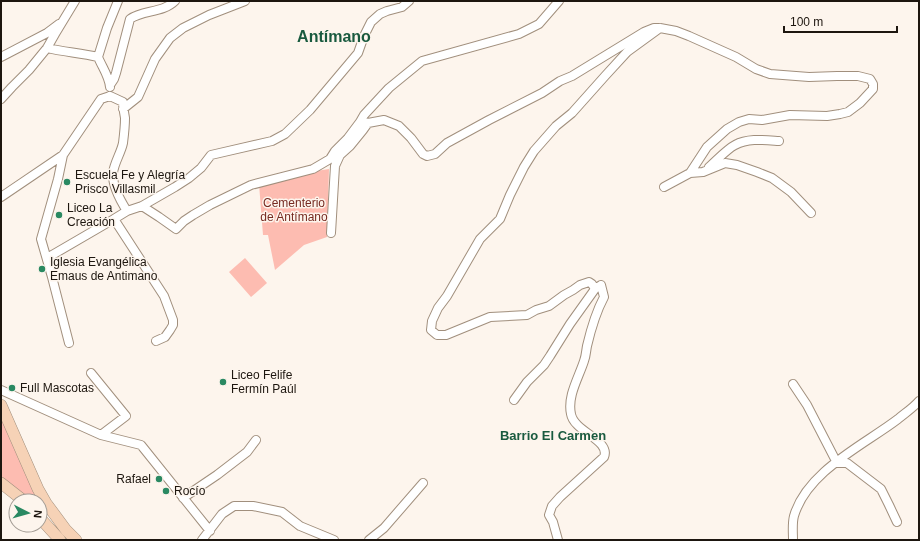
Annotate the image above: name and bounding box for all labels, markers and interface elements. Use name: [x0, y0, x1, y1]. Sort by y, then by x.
scale bar: [784, 8, 897, 34]
text: 100 m: [790, 15, 823, 29]
district label: Antímano: [297, 28, 371, 45]
place label: Escuela Fe y Alegría Prisco Villasmil: [75, 168, 185, 196]
marker: Escuela Fe y Alegría Prisco Villasmil: [62, 177, 72, 187]
park label: Cementerio de Antímano: [260, 196, 328, 224]
place label: Liceo La Creación: [67, 201, 115, 229]
marker: Liceo La Creación: [54, 210, 64, 220]
place label: Iglesia Evangélica Emaus de Antimano: [50, 255, 158, 283]
marker: Iglesia Evangélica Emaus de Antimano: [37, 264, 47, 274]
place label: Liceo Felife Fermín Paúl: [231, 368, 296, 396]
marker: Liceo Felife Fermín Paúl: [218, 377, 228, 387]
place label: Full Mascotas: [20, 381, 94, 395]
marker: Full Mascotas: [7, 383, 17, 393]
district label: Barrio El Carmen: [500, 428, 606, 443]
place label: Rafael: [116, 472, 151, 486]
marker: Rafael: [154, 474, 164, 484]
place label: Rocío: [174, 484, 206, 498]
marker: Rocío: [161, 486, 171, 496]
north arrow: [8, 493, 48, 533]
text: N: [32, 509, 44, 519]

